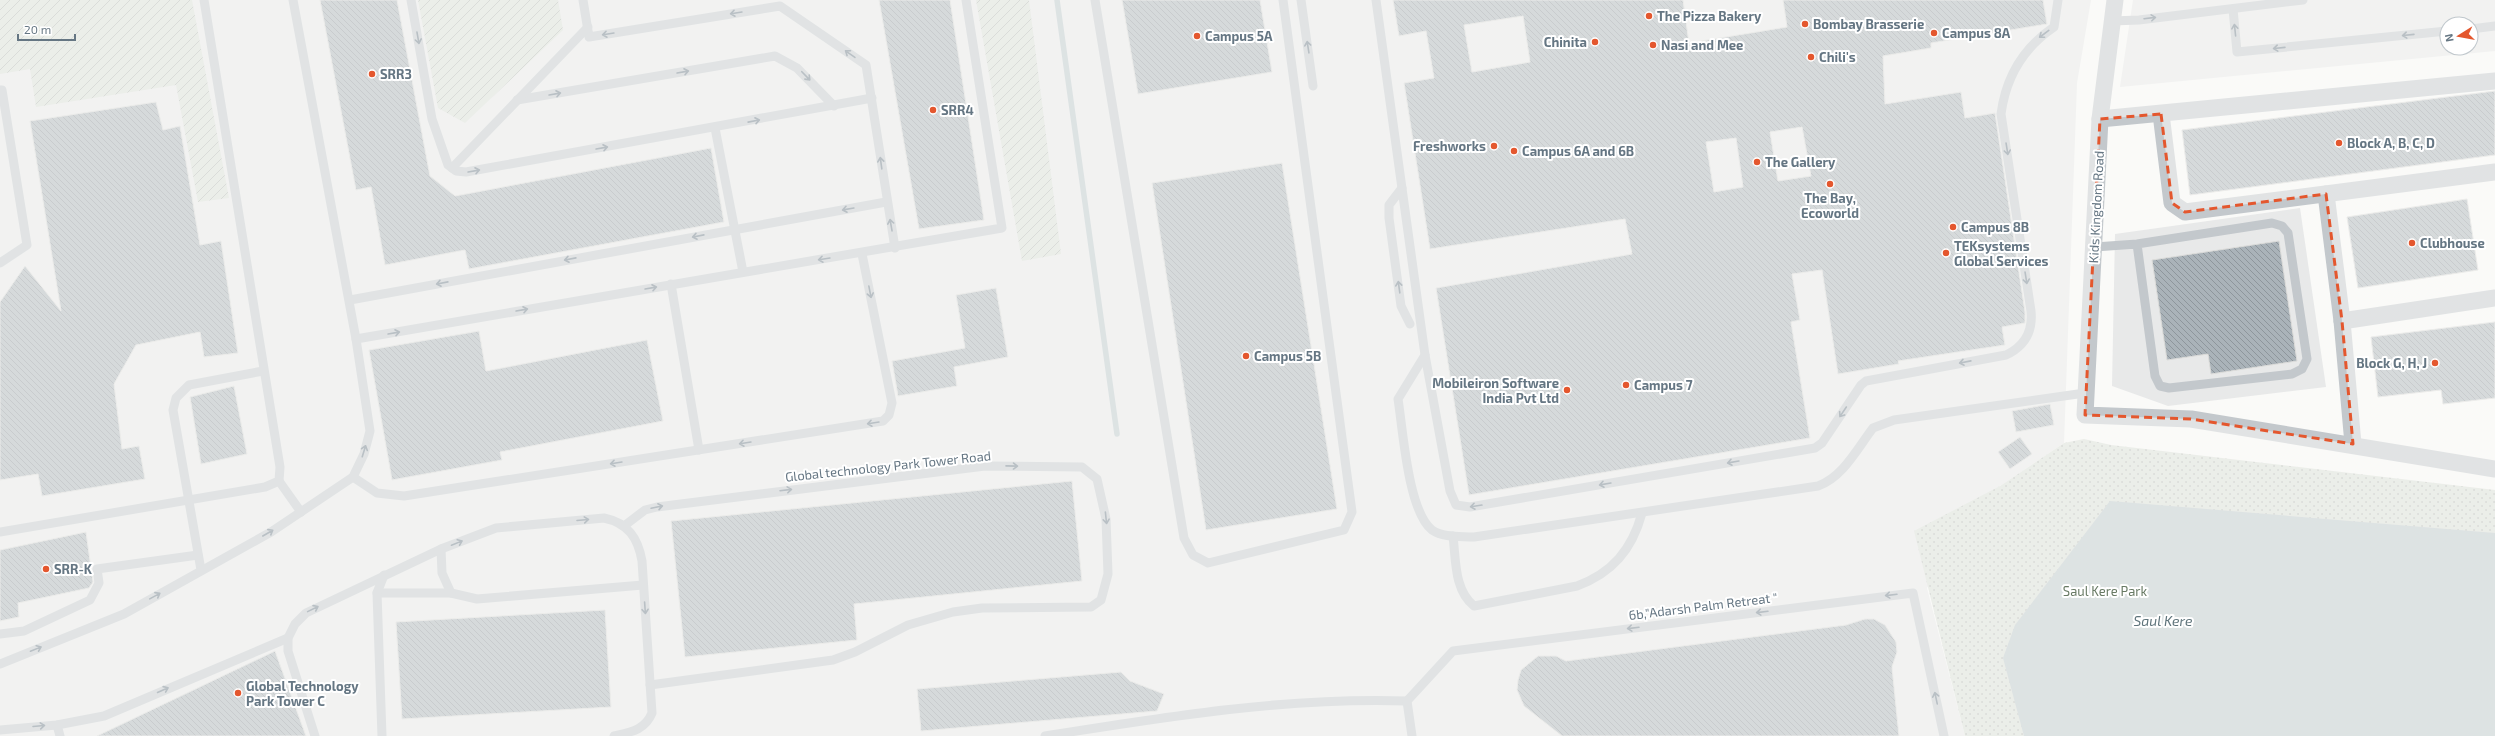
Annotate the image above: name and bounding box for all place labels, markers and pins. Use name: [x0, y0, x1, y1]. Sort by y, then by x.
place label: The Pizza Bakery: [1657, 8, 1762, 24]
marker: The Pizza Bakery: [1644, 11, 1654, 21]
place label: Bombay Brasserie: [1813, 16, 1924, 32]
marker: Bombay Brasserie: [1800, 19, 1810, 29]
place label: Campus 8A: [1942, 25, 2011, 41]
place label: Campus 5A: [1205, 28, 1273, 44]
marker: Campus 8A: [1929, 28, 1939, 38]
marker: Campus 5A: [1192, 31, 1202, 41]
place label: Chinita: [1544, 34, 1587, 50]
marker: Chinita: [1590, 37, 1600, 47]
place label: Nasi and Mee: [1661, 37, 1743, 53]
marker: Nasi and Mee: [1648, 40, 1658, 50]
place label: Chili's: [1819, 49, 1856, 65]
marker: Chili's: [1806, 52, 1816, 62]
place label: SRR3: [380, 66, 412, 82]
marker: SRR3: [367, 69, 377, 79]
place label: SRR4: [941, 102, 974, 118]
marker: SRR4: [928, 105, 938, 115]
place label: Block A, B, C, D: [2347, 135, 2435, 151]
place label: Freshworks: [1413, 138, 1486, 154]
marker: Block A, B, C, D: [2334, 138, 2344, 148]
marker: Freshworks: [1489, 141, 1499, 151]
place label: Campus 6A and 6B: [1522, 143, 1634, 159]
marker: Campus 6A and 6B: [1509, 146, 1519, 156]
place label: The Gallery: [1765, 154, 1836, 170]
marker: The Gallery: [1752, 157, 1762, 167]
marker: The Bay, Ecoworld: [1825, 179, 1835, 189]
place label: The Bay, Ecoworld: [1801, 190, 1859, 221]
place label: Campus 8B: [1961, 219, 2029, 235]
marker: Campus 8B: [1948, 222, 1958, 232]
place label: Clubhouse: [2420, 235, 2485, 251]
place label: TEKsystems Global Services: [1954, 238, 2049, 269]
marker: Clubhouse: [2407, 238, 2417, 248]
marker: TEKsystems Global Services: [1941, 248, 1951, 258]
place label: Campus 5B: [1254, 348, 1321, 364]
marker: Campus 5B: [1241, 351, 1251, 361]
place label: Block G, H, J: [2356, 355, 2427, 371]
marker: Block G, H, J: [2430, 358, 2440, 368]
place label: Mobileiron Software India Pvt Ltd: [1432, 375, 1559, 406]
place label: Campus 7: [1634, 377, 1693, 393]
marker: Campus 7: [1621, 380, 1631, 390]
marker: Mobileiron Software India Pvt Ltd: [1562, 385, 1572, 395]
place label: SRR-K: [54, 561, 93, 577]
marker: SRR-K: [41, 564, 51, 574]
place label: Global Technology Park Tower C: [246, 678, 359, 709]
marker: Global Technology Park Tower C: [233, 688, 243, 698]

